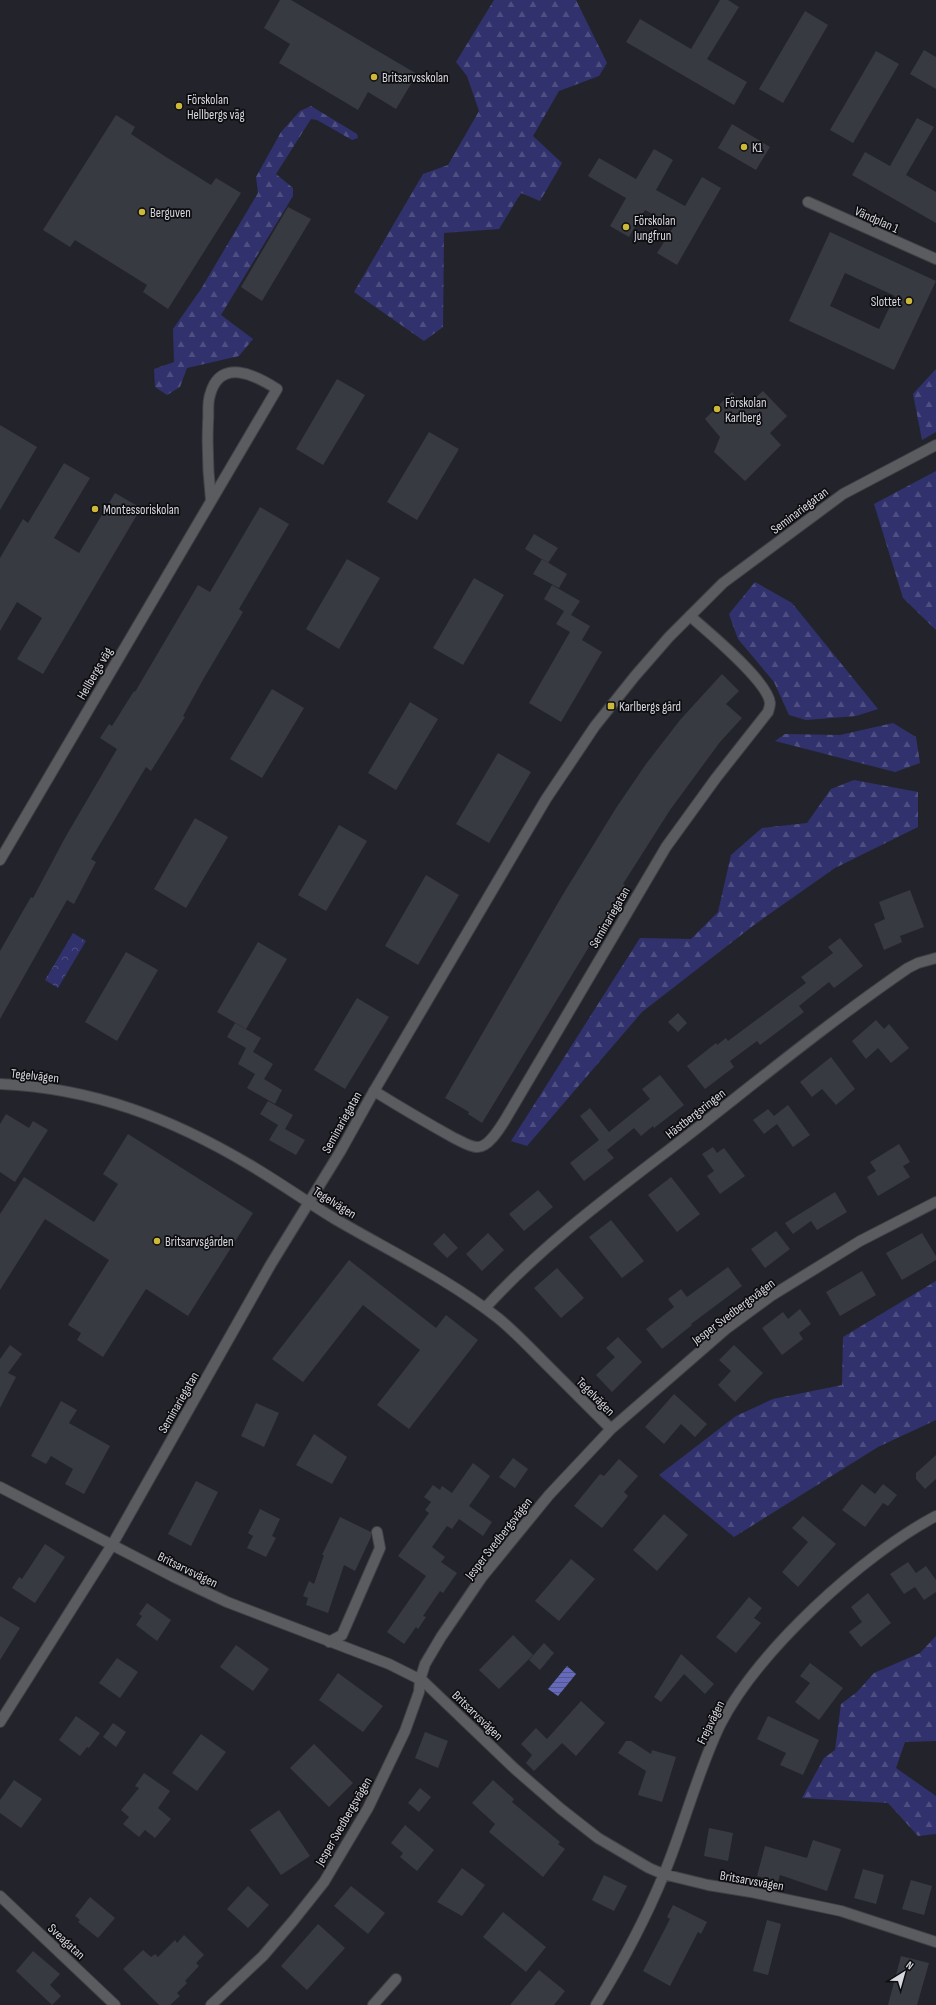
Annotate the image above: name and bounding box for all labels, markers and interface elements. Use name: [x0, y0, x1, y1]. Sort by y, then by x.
place label: Britsarvsskolan: [382, 70, 449, 86]
marker: Britsarvsskolan: [369, 72, 379, 82]
place label: Förskolan Hellbergs väg: [187, 92, 245, 123]
marker: Förskolan Hellbergs väg: [174, 101, 184, 111]
place label: K1: [752, 140, 763, 156]
marker: K1: [739, 142, 749, 152]
street label: Vändplan 1: [852, 203, 901, 237]
place label: Berguven: [150, 205, 191, 221]
marker: Berguven: [137, 207, 147, 217]
place label: Förskolan Jungfrun: [633, 213, 675, 244]
marker: Förskolan Jungfrun: [621, 222, 631, 232]
place label: Slottet: [871, 294, 901, 310]
marker: Slottet: [904, 296, 914, 306]
place label: Förskolan Karlberg: [725, 395, 766, 426]
marker: Förskolan Karlberg: [712, 404, 722, 414]
street label: Seminariegatan: [768, 484, 832, 538]
place label: Montessoriskolan: [103, 502, 179, 518]
marker: Montessoriskolan: [90, 504, 100, 514]
street label: Hellbergs väg: [74, 645, 116, 702]
place label: Karlbergs gård: [619, 699, 681, 715]
marker: Karlbergs gård: [606, 701, 616, 711]
street label: Seminariegatan: [586, 884, 634, 951]
street label: Tegelvägen: [10, 1066, 60, 1086]
street label: Hästbergsringen: [662, 1085, 729, 1142]
street label: Seminariegatan: [318, 1089, 365, 1156]
street label: Tegelvägen: [310, 1183, 359, 1222]
place label: Britsarvsgården: [165, 1234, 234, 1250]
marker: Britsarvsgården: [152, 1236, 162, 1246]
street label: Jesper Svedbergsvägen: [688, 1275, 778, 1349]
street label: Seminariegatan: [155, 1369, 203, 1436]
street label: Tegelvägen: [573, 1374, 618, 1419]
street label: Jesper Svedbergsvägen: [461, 1494, 536, 1584]
street label: Britsarvsvägen: [155, 1549, 220, 1591]
street label: Britsarvsvägen: [448, 1687, 506, 1744]
street label: Frejavägen: [693, 1698, 728, 1747]
street label: Jesper Svedbergsvägen: [312, 1774, 376, 1870]
street label: Britsarvsvägen: [719, 1867, 785, 1894]
street label: Sveagatan: [44, 1920, 88, 1963]
north arrow: [884, 1953, 924, 1993]
text: N: [903, 1958, 916, 1972]

